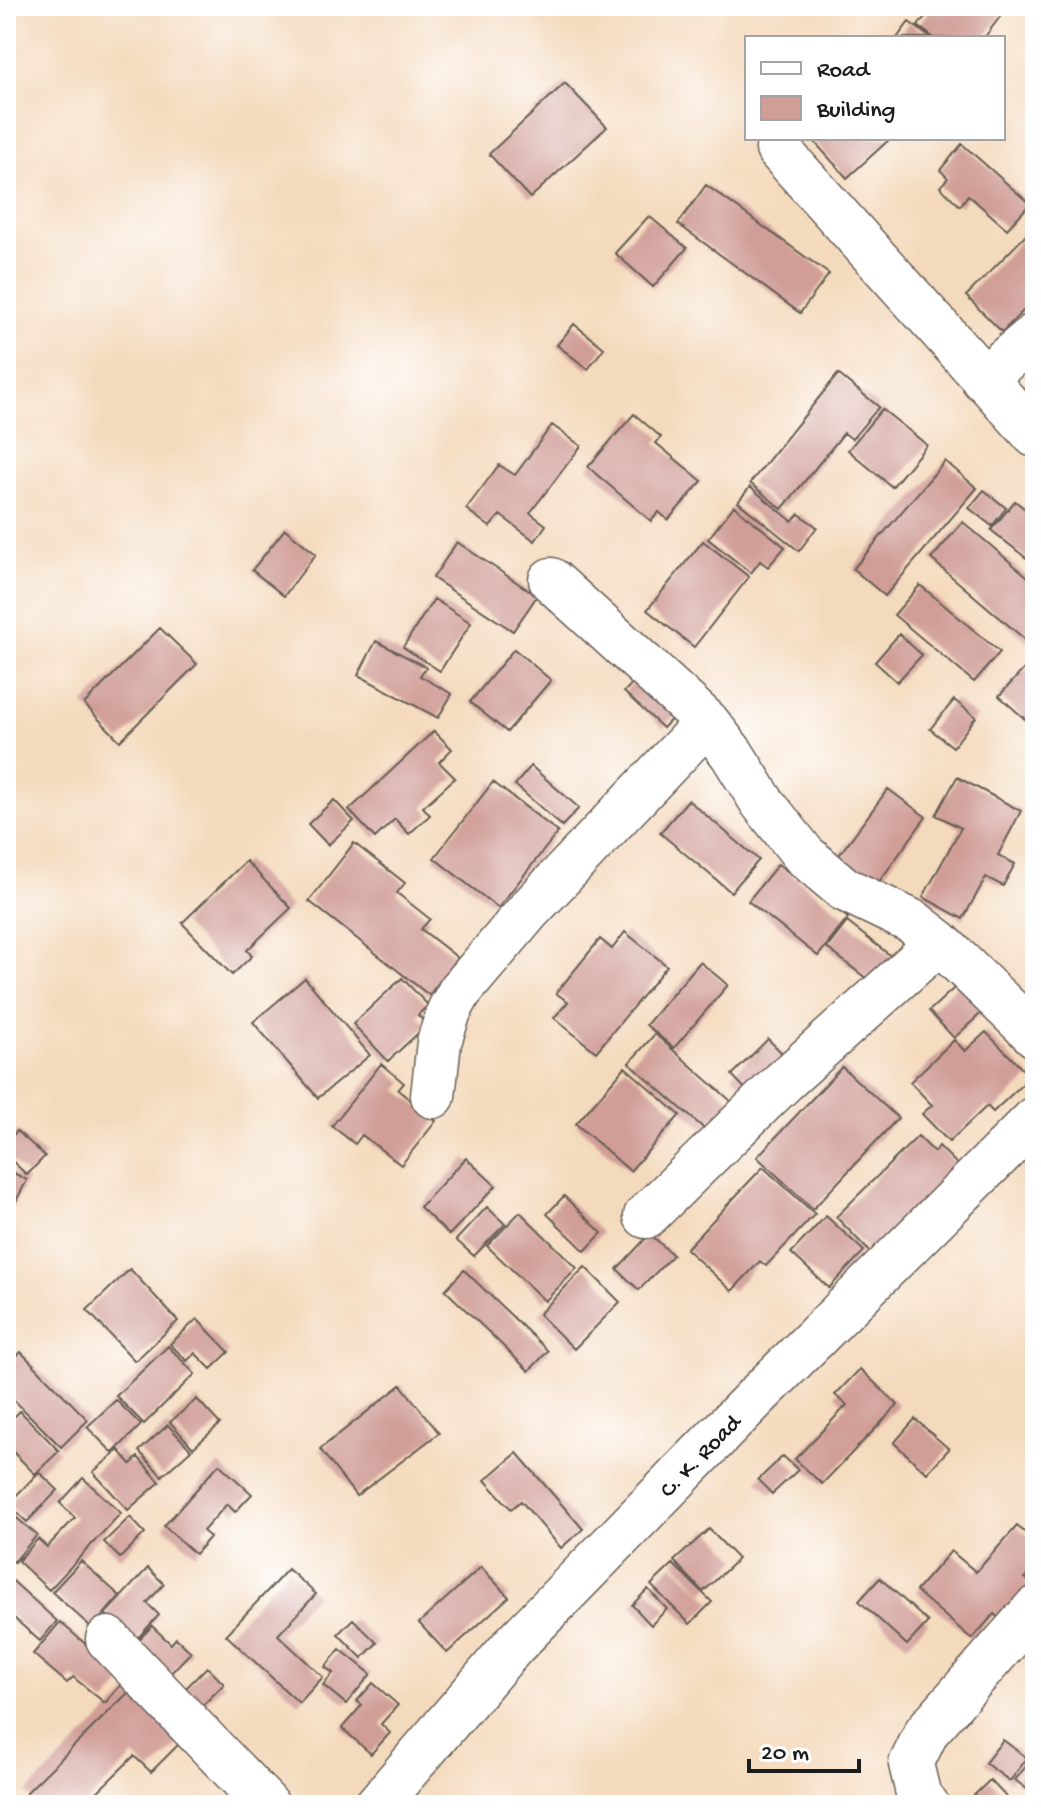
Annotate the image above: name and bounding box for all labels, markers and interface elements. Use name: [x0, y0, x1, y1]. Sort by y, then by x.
legend: [745, 36, 1005, 140]
text: Road: [817, 57, 871, 86]
text: Building: [816, 97, 895, 126]
street label: C. K. Road: [655, 1408, 750, 1505]
scale bar: [749, 1723, 859, 1773]
text: 20 m: [761, 1740, 809, 1769]

